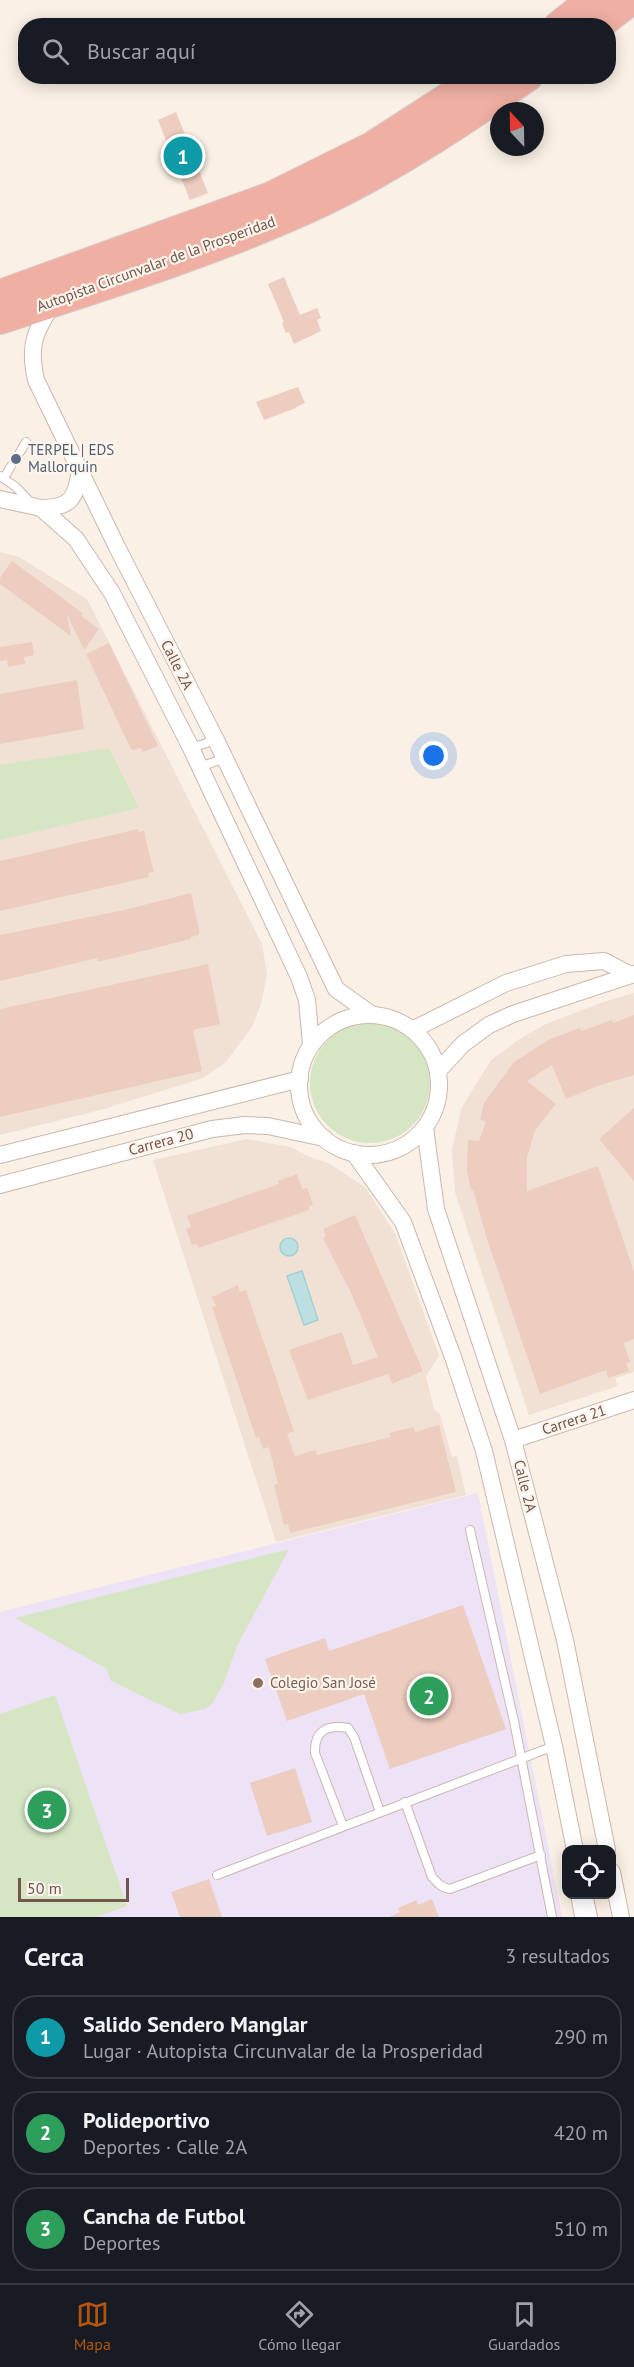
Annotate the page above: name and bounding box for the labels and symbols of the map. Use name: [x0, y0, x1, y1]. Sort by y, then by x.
north arrow: [490, 102, 544, 156]
pin: 1: [164, 134, 202, 178]
street label: Autopista Circunvalar de la Prosperidad: [34, 211, 278, 316]
place label: TERPEL | EDS Mallorquin: [28, 440, 114, 476]
marker: TERPEL | EDS Mallorquin: [9, 452, 23, 466]
street label: Calle 2A: [157, 637, 198, 693]
your location: [419, 741, 448, 770]
street label: Carrera 20: [126, 1124, 195, 1159]
street label: Carrera 21: [539, 1400, 608, 1439]
street label: Calle 2A: [510, 1458, 541, 1514]
place label: Colegio San José: [270, 1673, 376, 1692]
pin: 2: [410, 1674, 448, 1718]
marker: Colegio San José: [251, 1676, 265, 1690]
pin: 3: [28, 1788, 66, 1832]
scale bar: [18, 1875, 129, 1902]

